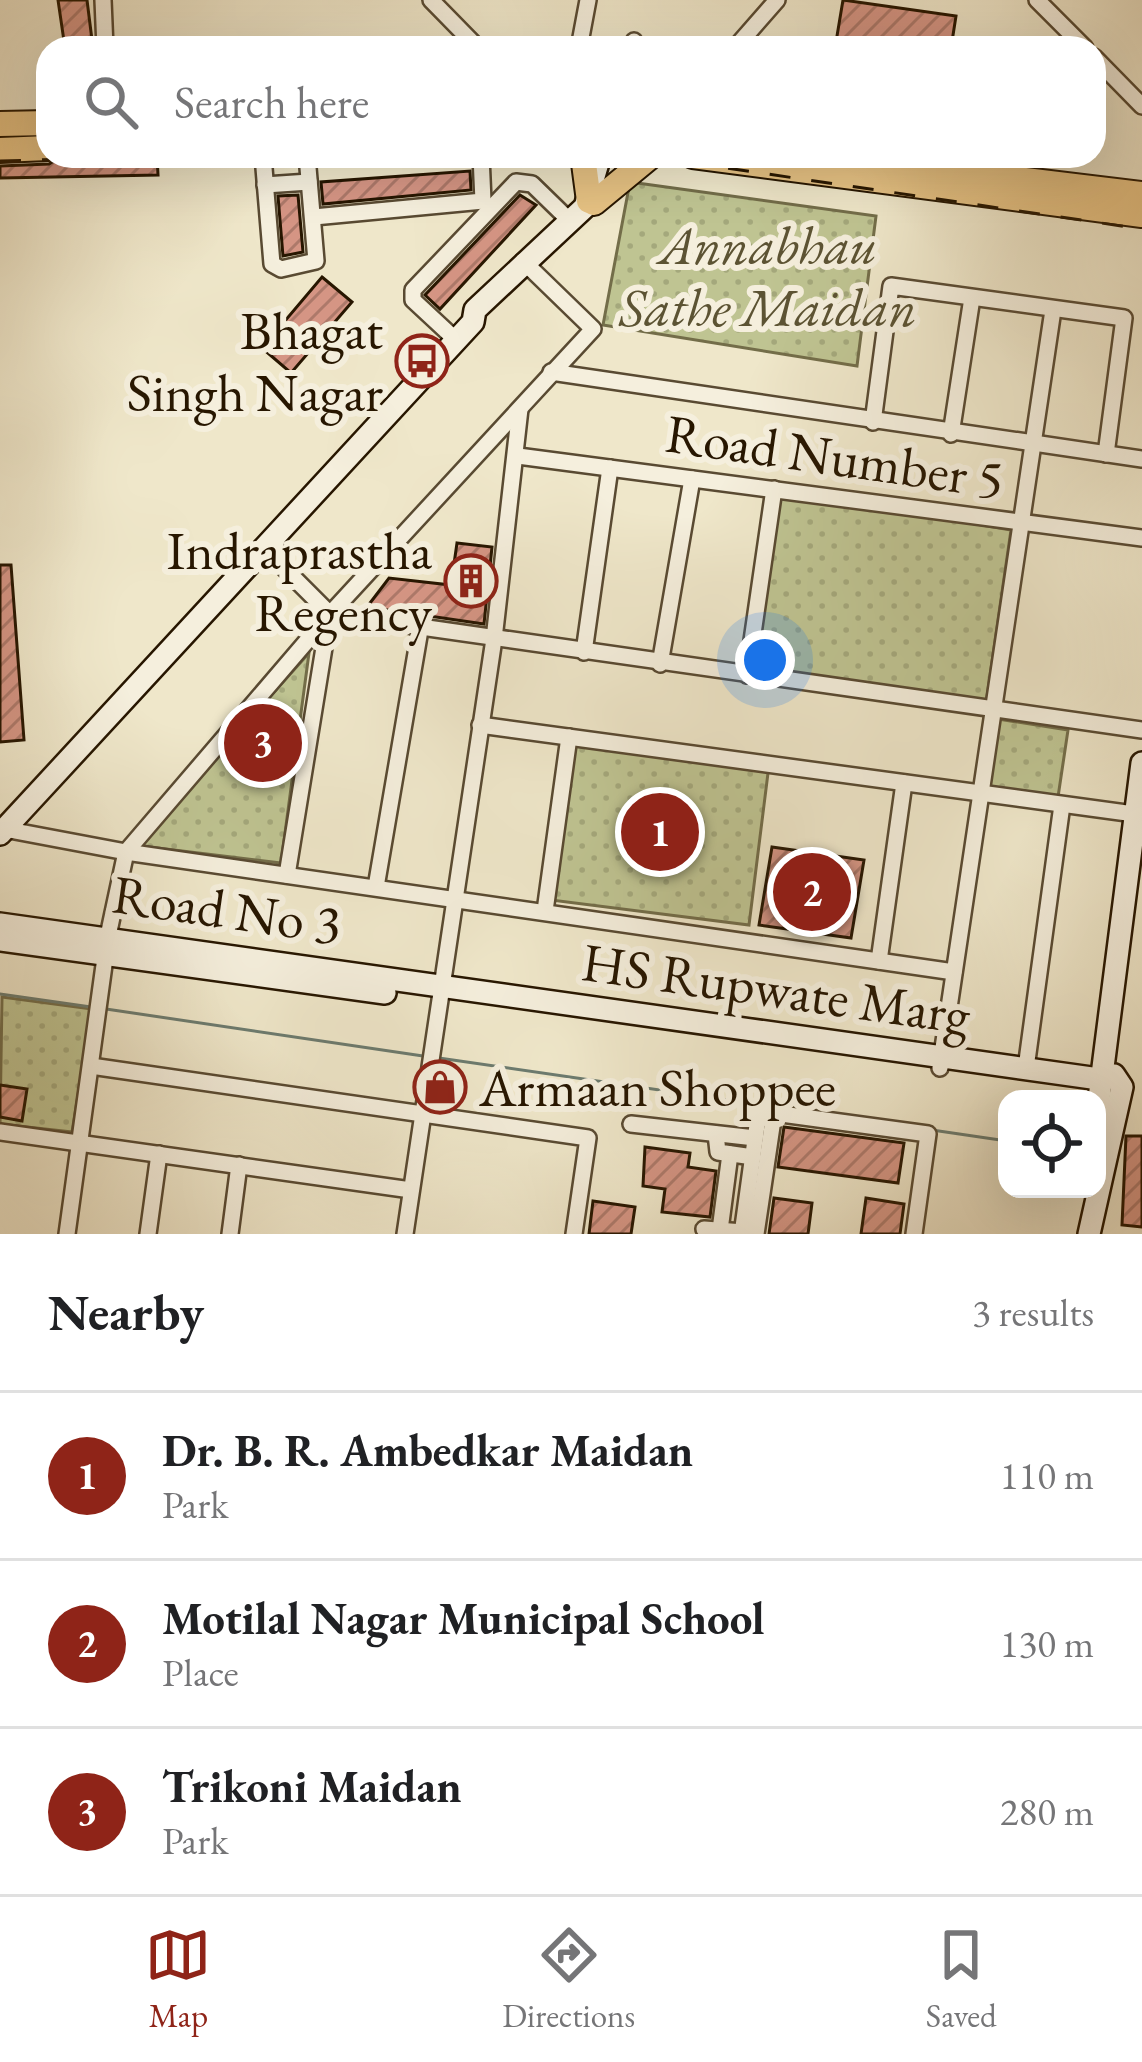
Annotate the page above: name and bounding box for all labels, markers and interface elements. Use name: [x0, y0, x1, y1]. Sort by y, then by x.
search box: [36, 36, 1106, 168]
icon: search: [78, 69, 144, 135]
text: Search here: [174, 73, 369, 131]
park label: Annabhau Sathe Maidan: [618, 210, 917, 342]
place label: Bhagat Singh Nagar: [127, 295, 383, 427]
bus stop icon: Bhagat Singh Nagar: [394, 333, 450, 389]
street label: Road Number 5: [661, 398, 1009, 514]
place label: Indraprastha Regency: [167, 515, 432, 647]
building icon: Indraprastha Regency: [443, 553, 499, 609]
your location: [735, 630, 795, 690]
pin: 3: [224, 698, 302, 788]
pin: 1: [621, 787, 699, 877]
pin: 2: [773, 847, 851, 937]
street label: Road No 3: [108, 858, 346, 960]
street label: HS Rupwate Marg: [578, 926, 975, 1050]
place label: Armaan Shoppee: [478, 1052, 836, 1122]
shop icon: Armaan Shoppee: [412, 1059, 468, 1115]
map controls: [998, 1090, 1106, 1198]
button: locate: [998, 1090, 1106, 1198]
text: Nearby: [48, 1279, 204, 1345]
text: 3 results: [972, 1287, 1094, 1338]
text: Dr. B. R. Ambedkar Maidan: [162, 1421, 693, 1479]
text: 1: [77, 1450, 97, 1501]
text: 110 m: [1000, 1450, 1094, 1501]
text: Park: [162, 1479, 228, 1530]
text: Motilal Nagar Municipal School: [162, 1589, 764, 1647]
text: 2: [77, 1618, 97, 1669]
text: 130 m: [1000, 1618, 1094, 1669]
text: Place: [162, 1647, 239, 1698]
text: Trikoni Maidan: [162, 1757, 462, 1815]
text: 3: [77, 1786, 97, 1837]
text: 280 m: [1000, 1786, 1094, 1837]
text: Park: [162, 1815, 228, 1866]
tab: Map: [145, 1922, 211, 2037]
tab: Directions: [502, 1922, 635, 2037]
tab: Saved: [926, 1922, 997, 2037]

